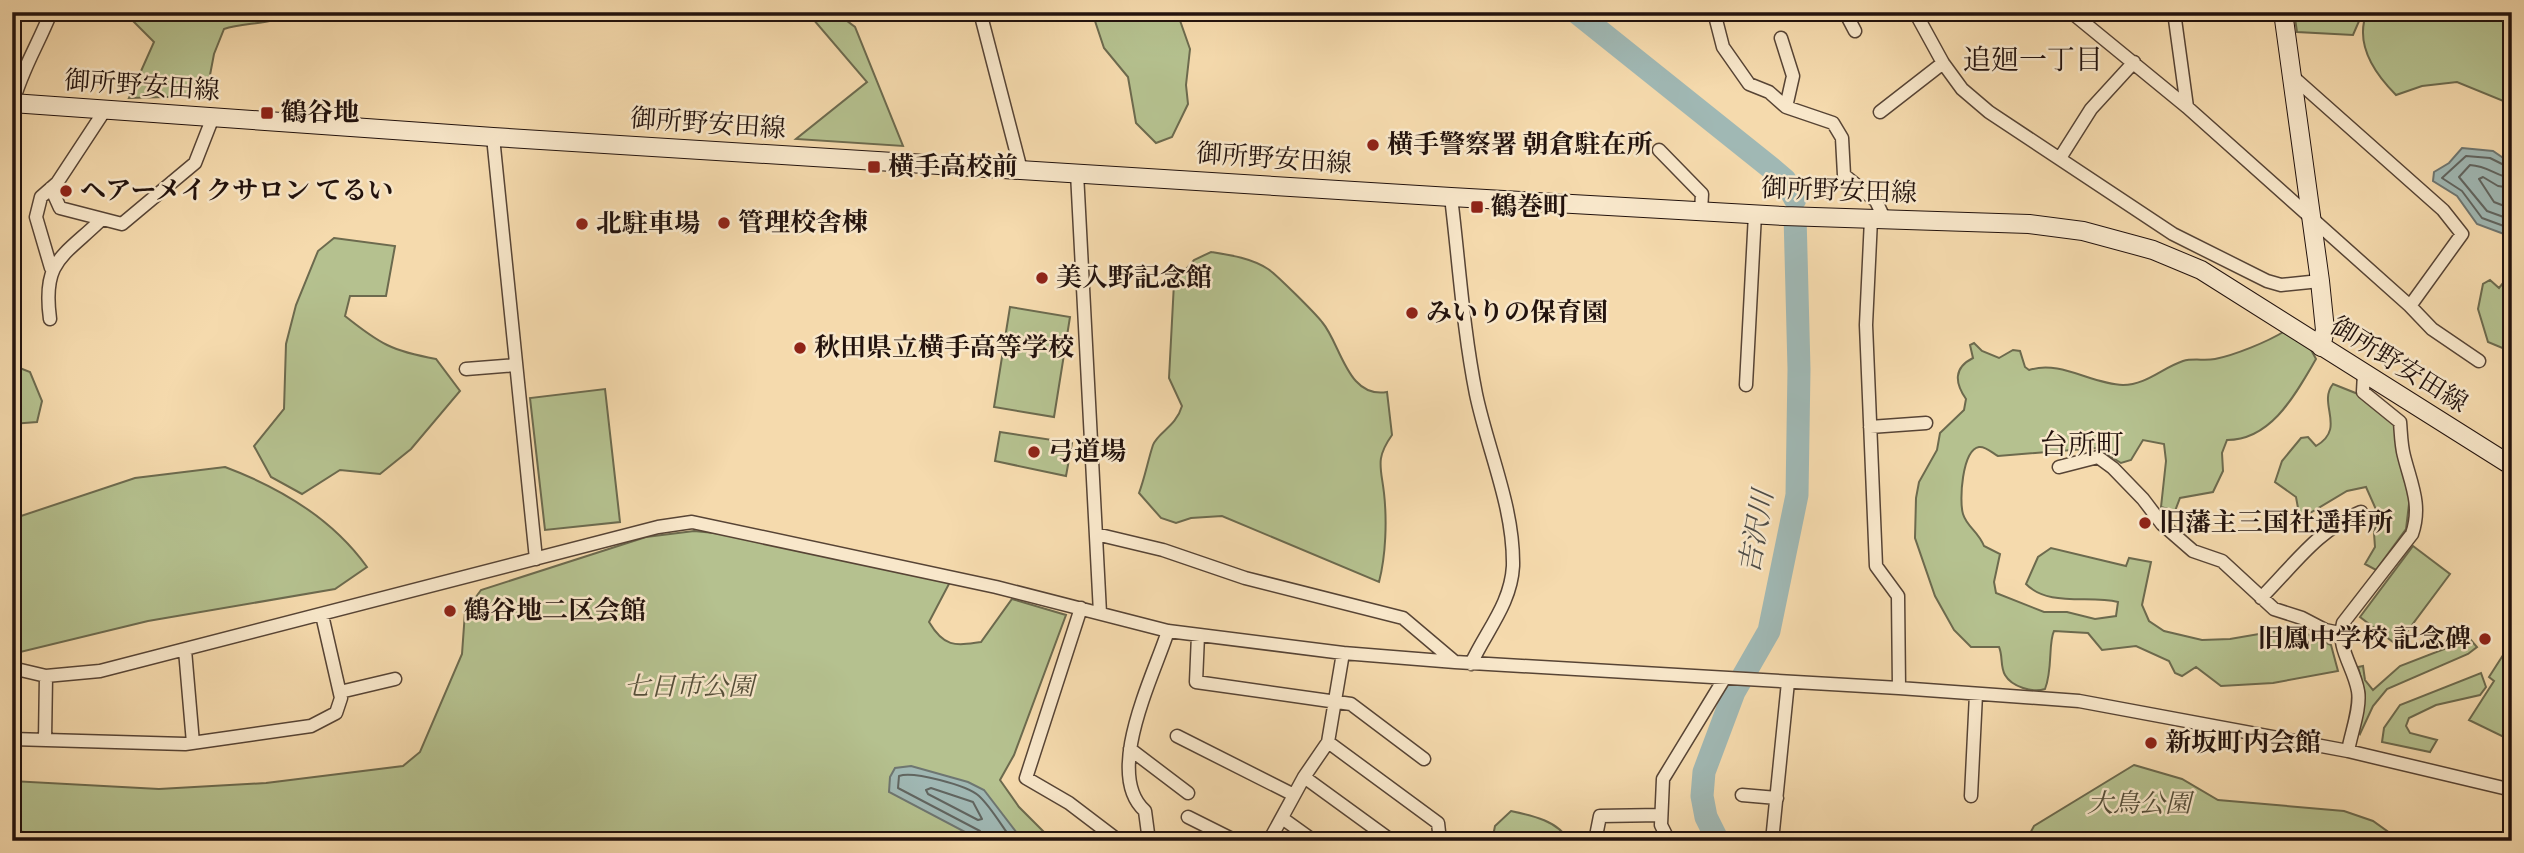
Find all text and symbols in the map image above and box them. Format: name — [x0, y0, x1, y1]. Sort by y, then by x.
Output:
district label: 追廻一丁目 — [1963, 43, 2103, 78]
street label: 御所野安田線 — [63, 65, 221, 107]
place label: 鶴谷地 — [281, 97, 359, 129]
street label: 御所野安田線 — [629, 103, 787, 145]
marker: 鶴谷地 — [259, 105, 275, 121]
place label: 横手警察署 朝倉駐在所 — [1387, 129, 1652, 161]
marker: 横手警察署 朝倉駐在所 — [1365, 137, 1381, 153]
street label: 御所野安田線 — [1195, 138, 1353, 180]
place label: 横手高校前 — [888, 151, 1018, 183]
marker: 横手高校前 — [866, 159, 882, 175]
street label: 御所野安田線 — [1760, 172, 1918, 210]
place label: ヘアーメイクサロン てるい — [80, 175, 394, 207]
marker: ヘアーメイクサロン てるい — [58, 183, 74, 199]
place label: 鶴巻町 — [1491, 191, 1569, 223]
marker: 鶴巻町 — [1469, 199, 1485, 215]
place label: 管理校舎棟 — [738, 207, 868, 239]
place label: 北駐車場 — [596, 208, 700, 240]
marker: 管理校舎棟 — [716, 215, 732, 231]
marker: 北駐車場 — [574, 216, 590, 232]
place label: 美入野記念館 — [1056, 262, 1212, 294]
marker: 美入野記念館 — [1034, 270, 1050, 286]
place label: みいりの保育園 — [1426, 297, 1608, 329]
marker: みいりの保育園 — [1404, 305, 1420, 321]
street label: 御所野安田線 — [2324, 310, 2474, 420]
place label: 秋田県立横手高等学校 — [814, 332, 1074, 364]
marker: 秋田県立横手高等学校 — [792, 340, 808, 356]
district label: 台所町 — [2040, 428, 2124, 463]
place label: 弓道場 — [1048, 436, 1126, 468]
marker: 弓道場 — [1026, 444, 1042, 460]
water label: 吉沢川 — [1732, 485, 1782, 576]
place label: 旧藩主三国社遥拝所 — [2159, 507, 2393, 539]
marker: 旧藩主三国社遥拝所 — [2137, 515, 2153, 531]
place label: 鶴谷地二区会館 — [464, 595, 646, 627]
marker: 鶴谷地二区会館 — [442, 603, 458, 619]
place label: 旧鳳中学校 記念碑 — [2258, 623, 2471, 655]
marker: 旧鳳中学校 記念碑 — [2477, 631, 2493, 647]
park label: 七日市公園 — [624, 671, 758, 703]
place label: 新坂町内会館 — [2165, 727, 2321, 759]
marker: 新坂町内会館 — [2143, 735, 2159, 751]
park label: 大鳥公園 — [2087, 788, 2195, 820]

